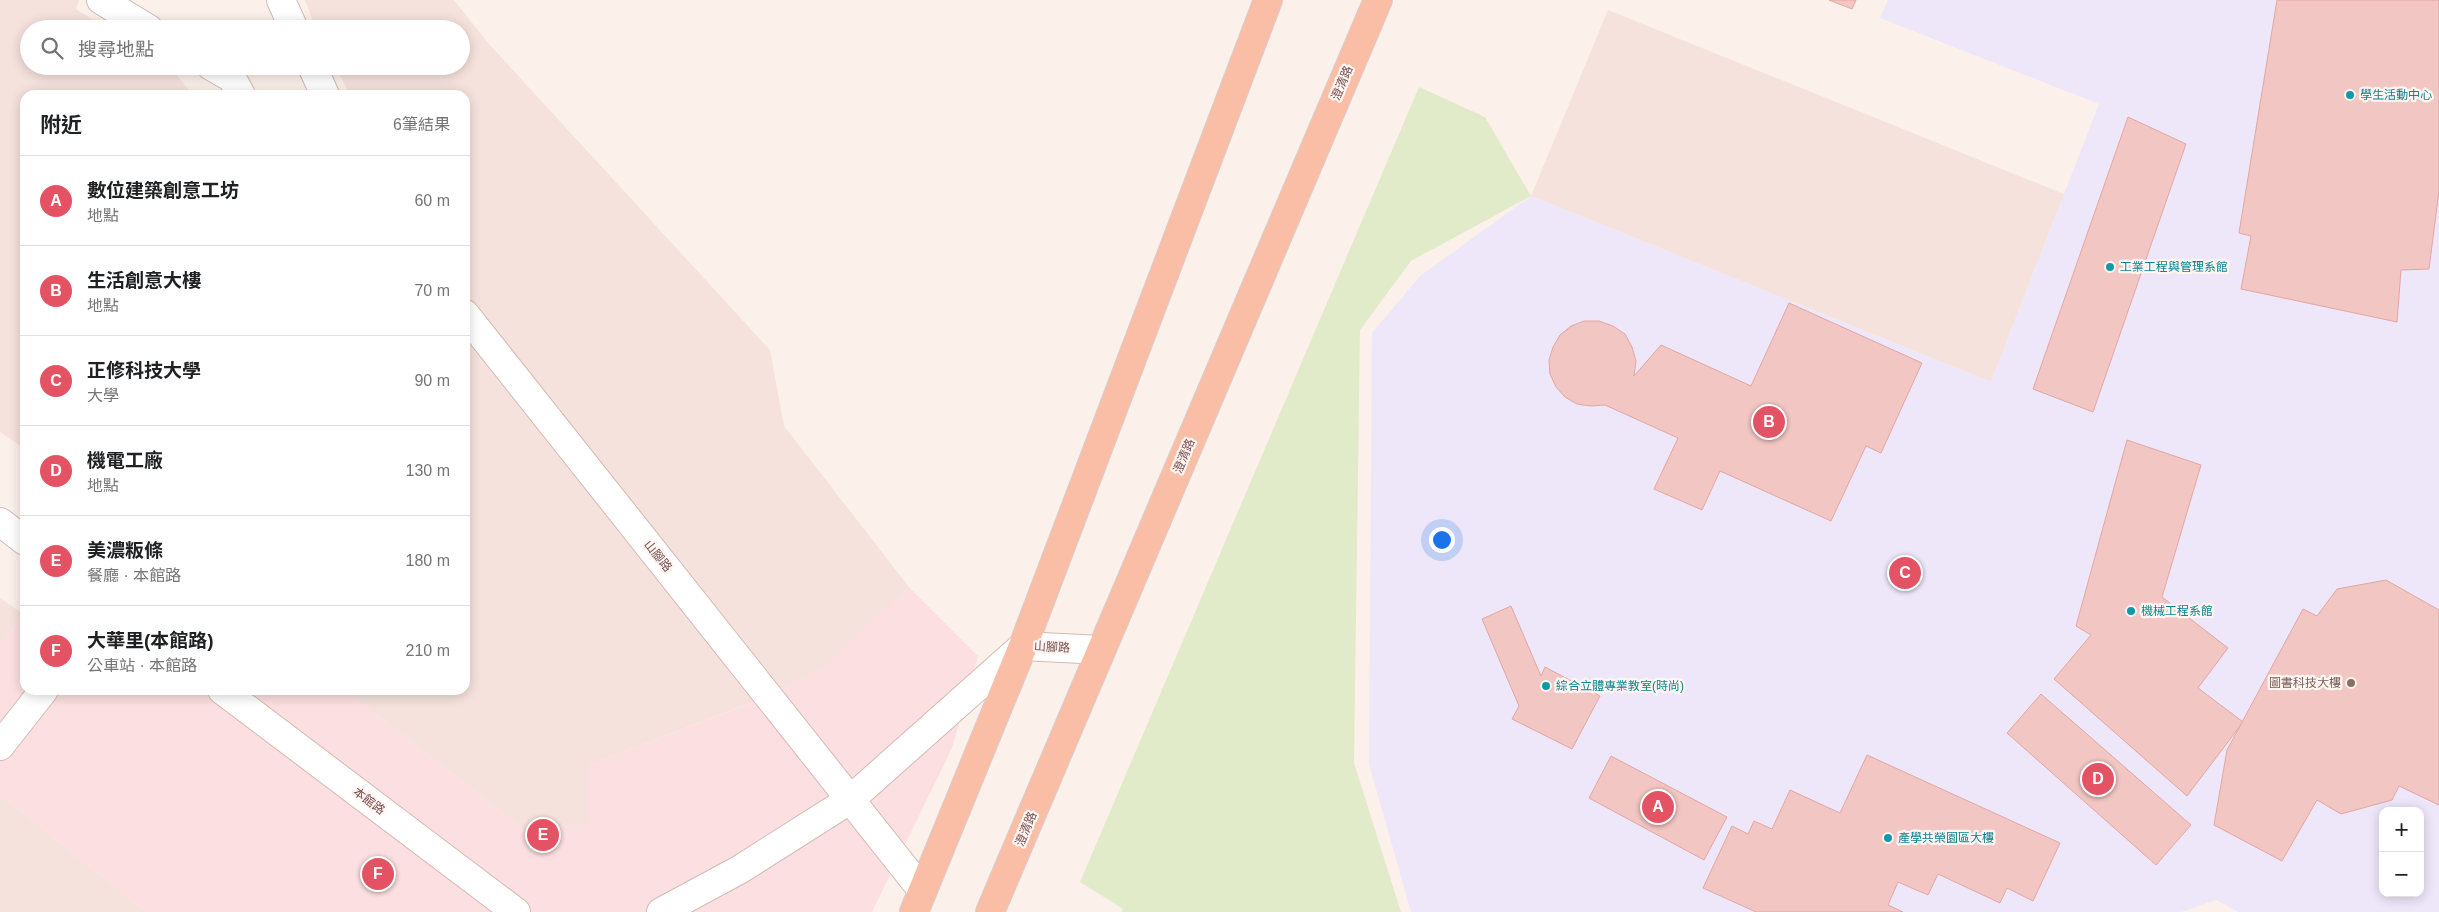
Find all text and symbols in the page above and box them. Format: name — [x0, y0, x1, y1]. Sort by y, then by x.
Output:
search box — [20, 20, 470, 75]
icon: search — [38, 34, 66, 62]
text: 搜尋地點 — [78, 39, 154, 60]
street label: 澄清路 — [1329, 64, 1355, 102]
place label: 學生活動中心 — [2360, 88, 2432, 102]
marker: 學生活動中心 — [2344, 89, 2356, 101]
text: 附近 — [40, 113, 82, 136]
text: 6筆結果 — [393, 116, 450, 133]
text: 數位建築創意工坊 — [87, 180, 239, 201]
text: A — [50, 192, 62, 209]
text: 60 m — [414, 192, 450, 209]
text: 地點 — [87, 207, 119, 224]
place label: 工業工程與管理系館 — [2120, 260, 2228, 274]
marker: 工業工程與管理系館 — [2104, 261, 2116, 273]
text: 生活創意大樓 — [87, 270, 201, 291]
text: B — [50, 282, 62, 299]
text: 70 m — [414, 282, 450, 299]
text: 地點 — [87, 297, 119, 314]
text: 正修科技大學 — [87, 360, 201, 381]
text: C — [50, 372, 62, 389]
text: 90 m — [414, 372, 450, 389]
text: 大學 — [87, 387, 119, 404]
pin: B — [1753, 403, 1785, 441]
street label: 澄清路 — [1171, 437, 1197, 475]
text: 機電工廠 — [87, 450, 163, 471]
text: D — [50, 462, 62, 479]
text: 130 m — [406, 462, 450, 479]
text: 地點 — [87, 477, 119, 494]
your location — [1429, 527, 1455, 553]
street label: 山腳路 — [641, 538, 675, 574]
text: 美濃粄條 — [87, 540, 163, 561]
text: E — [51, 552, 61, 569]
text: 180 m — [406, 552, 450, 569]
pin: C — [1889, 554, 1921, 592]
text: 餐廳 · 本館路 — [87, 567, 181, 584]
place label: 機械工程系館 — [2141, 604, 2213, 618]
marker: 機械工程系館 — [2125, 605, 2137, 617]
text: 大華里(本館路) — [87, 630, 214, 651]
street label: 山腳路 — [1034, 639, 1070, 655]
text: F — [51, 642, 61, 659]
text: 210 m — [406, 642, 450, 659]
text: 公車站 · 本館路 — [87, 657, 197, 674]
place label: 圖書科技大樓 — [2269, 676, 2341, 690]
marker: 圖書科技大樓 — [2345, 677, 2357, 689]
place label: 綜合立體專業教室(時尚) — [1556, 679, 1684, 693]
marker: 綜合立體專業教室(時尚) — [1540, 680, 1552, 692]
pin: D — [2082, 760, 2114, 798]
street label: 本館路 — [350, 785, 388, 817]
pin: A — [1642, 788, 1674, 826]
map controls — [2379, 807, 2424, 897]
button: + — [2379, 807, 2424, 852]
street label: 澄清路 — [1013, 810, 1039, 848]
pin: E — [527, 816, 559, 854]
place label: 產學共榮園區大樓 — [1898, 831, 1994, 845]
marker: 產學共榮園區大樓 — [1882, 832, 1894, 844]
button: − — [2379, 852, 2424, 897]
pin: F — [362, 855, 394, 893]

